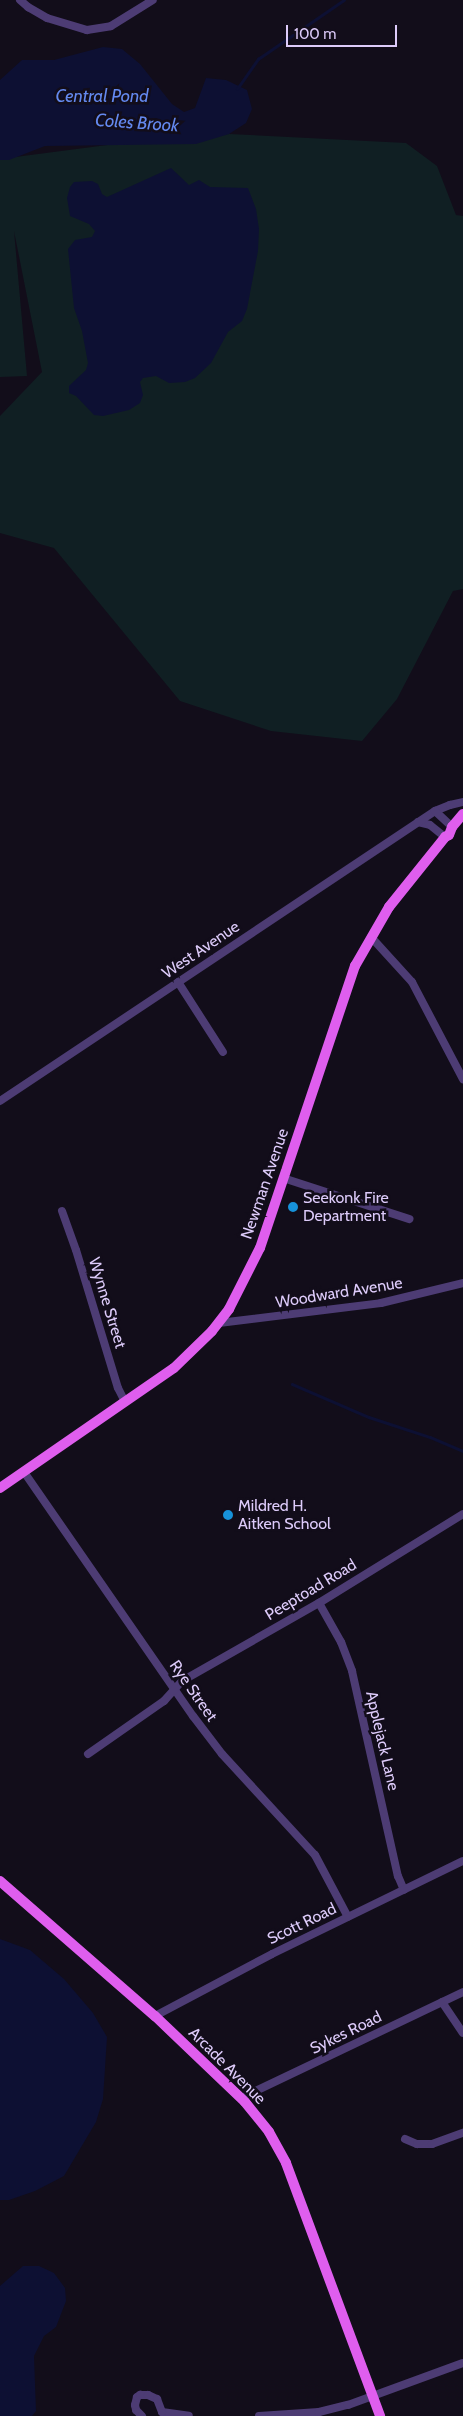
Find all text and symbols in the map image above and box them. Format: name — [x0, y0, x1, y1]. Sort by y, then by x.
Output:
scale bar — [288, 15, 399, 47]
text: 100 m — [294, 25, 336, 43]
water label: Central Pond — [55, 85, 149, 107]
water label: Coles Brook — [94, 109, 180, 137]
street label: West Avenue — [159, 917, 243, 983]
street label: Newman Avenue — [237, 1126, 293, 1242]
place label: Seekonk Fire Department — [303, 1188, 389, 1226]
marker: Seekonk Fire Department — [287, 1201, 299, 1213]
street label: Wynne Street — [84, 1255, 130, 1351]
street label: Woodward Avenue — [274, 1273, 404, 1313]
place label: Mildred H. Aitken School — [238, 1496, 331, 1534]
marker: Mildred H. Aitken School — [222, 1509, 234, 1521]
street label: Peeptoad Road — [262, 1555, 360, 1625]
street label: Rye Street — [165, 1657, 221, 1725]
street label: Applejack Lane — [361, 1689, 403, 1793]
street label: Scott Road — [264, 1899, 340, 1949]
street label: Sykes Road — [307, 2007, 385, 2059]
street label: Arcade Avenue — [184, 2023, 270, 2109]

